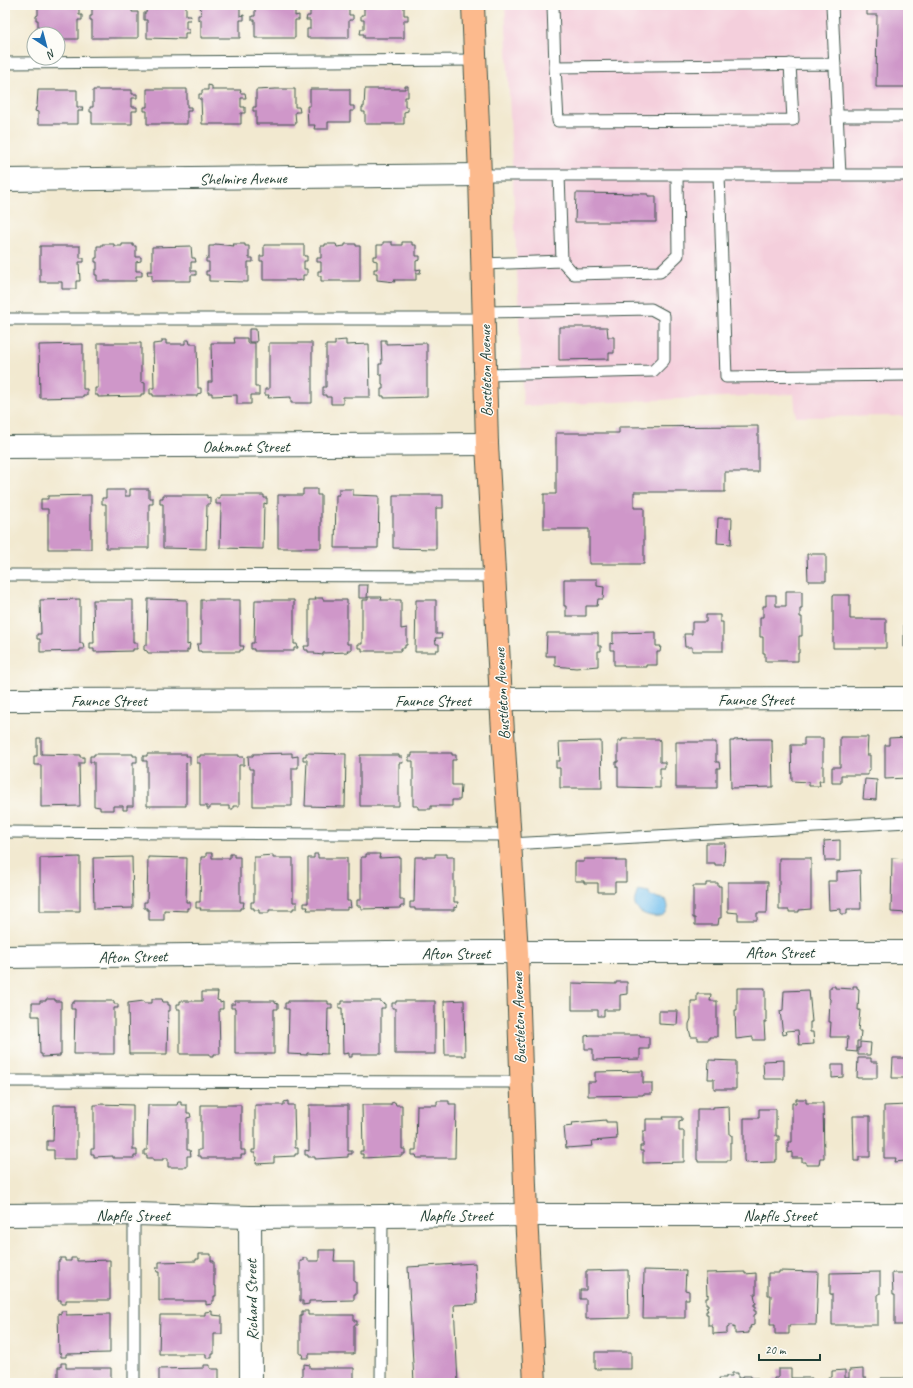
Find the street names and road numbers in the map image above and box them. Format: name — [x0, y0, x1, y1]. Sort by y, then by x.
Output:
street label: Shelmire Avenue — [199, 168, 289, 190]
street label: Bustleton Avenue — [475, 323, 497, 417]
street label: Oakmont Street — [202, 437, 291, 457]
street label: Bustleton Avenue — [490, 646, 514, 740]
street label: Faunce Street — [718, 690, 796, 710]
street label: Faunce Street — [71, 691, 149, 711]
street label: Faunce Street — [395, 691, 473, 711]
street label: Afton Street — [746, 943, 816, 963]
street label: Afton Street — [422, 944, 492, 964]
street label: Afton Street — [99, 946, 169, 968]
street label: Bustleton Avenue — [507, 970, 531, 1064]
street label: Napfle Street — [96, 1206, 171, 1226]
street label: Napfle Street — [419, 1206, 494, 1226]
street label: Napfle Street — [743, 1206, 818, 1226]
street label: Richard Street — [241, 1257, 263, 1341]

